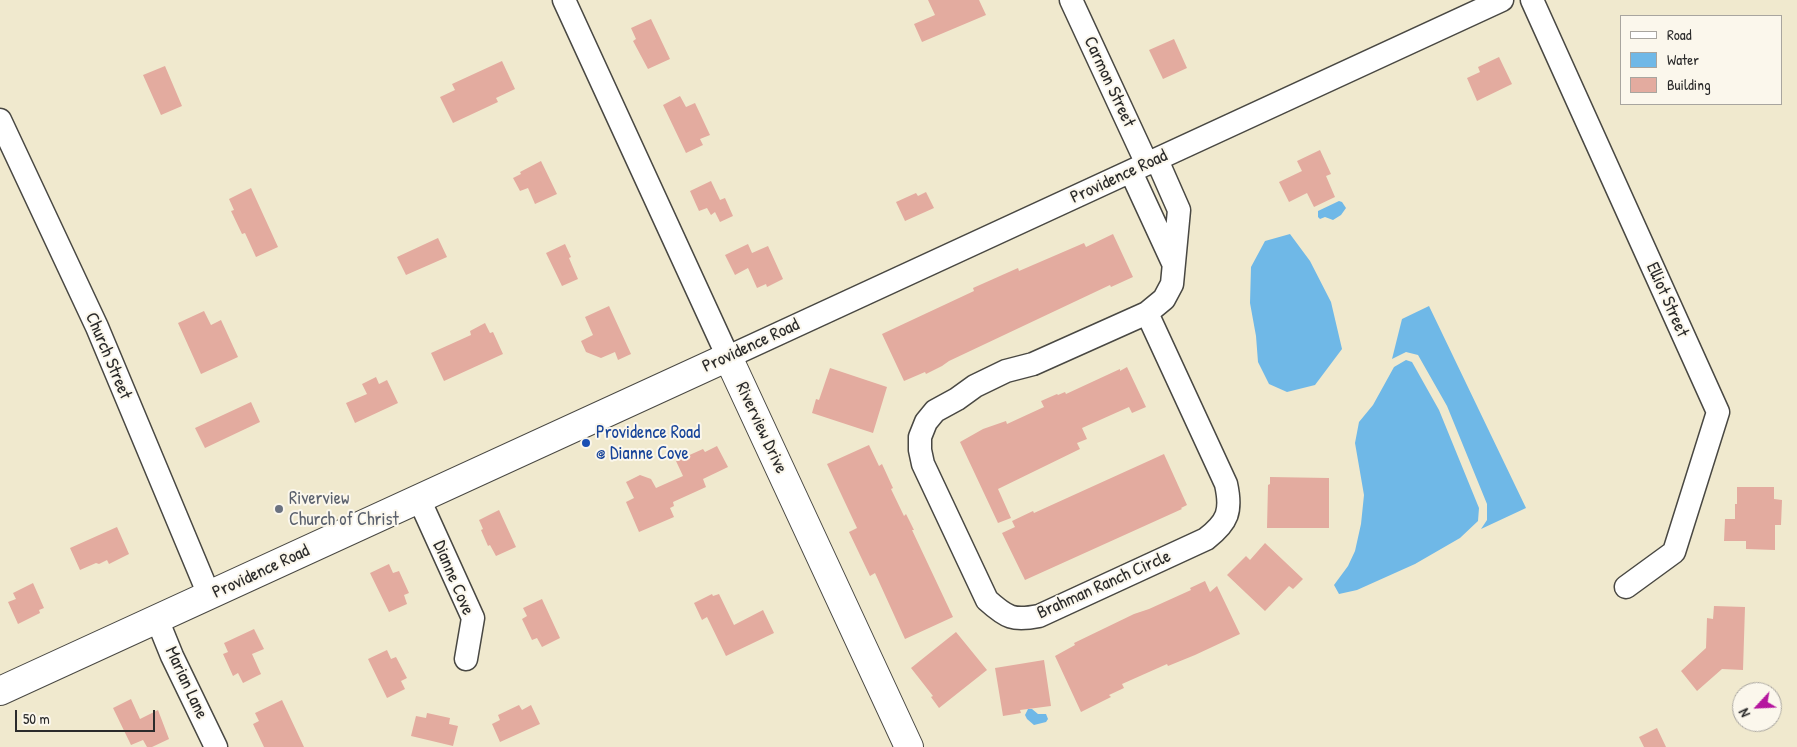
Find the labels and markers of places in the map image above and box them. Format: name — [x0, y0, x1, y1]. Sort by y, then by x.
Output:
place label: Providence Road @ Dianne Cove — [596, 422, 700, 464]
marker: Providence Road @ Dianne Cove — [580, 437, 592, 449]
place label: Riverview Church of Christ — [289, 488, 399, 530]
marker: Riverview Church of Christ — [273, 503, 285, 515]

